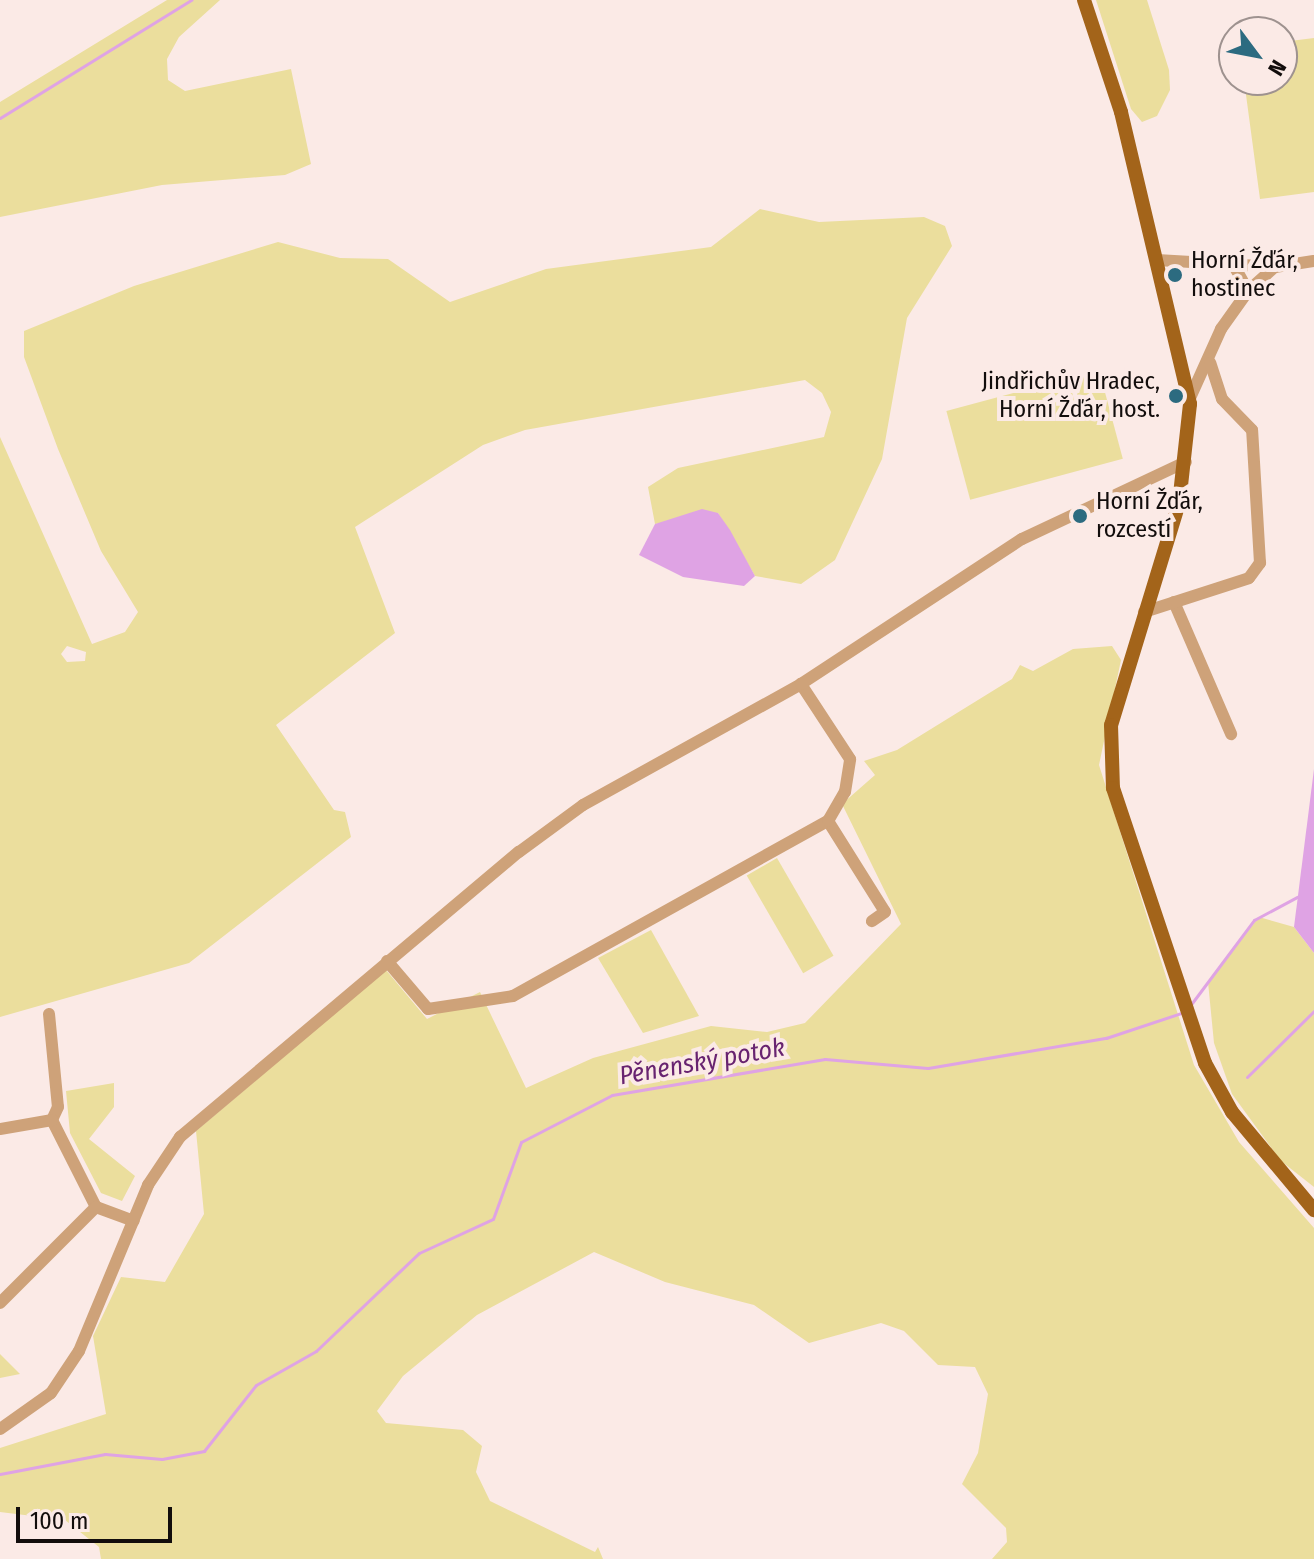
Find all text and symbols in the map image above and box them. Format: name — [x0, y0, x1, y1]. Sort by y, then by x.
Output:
north arrow — [1218, 16, 1298, 96]
text: N — [1262, 55, 1292, 81]
place label: Horní Žďár, hostinec — [1191, 247, 1298, 303]
marker: Horní Žďár, hostinec — [1166, 266, 1184, 284]
place label: Jindřichův Hradec, Horní Žďár, host. — [981, 368, 1160, 424]
marker: Jindřichův Hradec, Horní Žďár, host. — [1167, 387, 1185, 405]
place label: Horní Žďár, rozcestí — [1096, 488, 1203, 544]
marker: Horní Žďár, rozcestí — [1071, 507, 1089, 525]
water label: Pěnenský potok — [617, 1032, 787, 1092]
scale bar — [20, 1491, 176, 1541]
text: 100 m — [30, 1507, 88, 1535]

